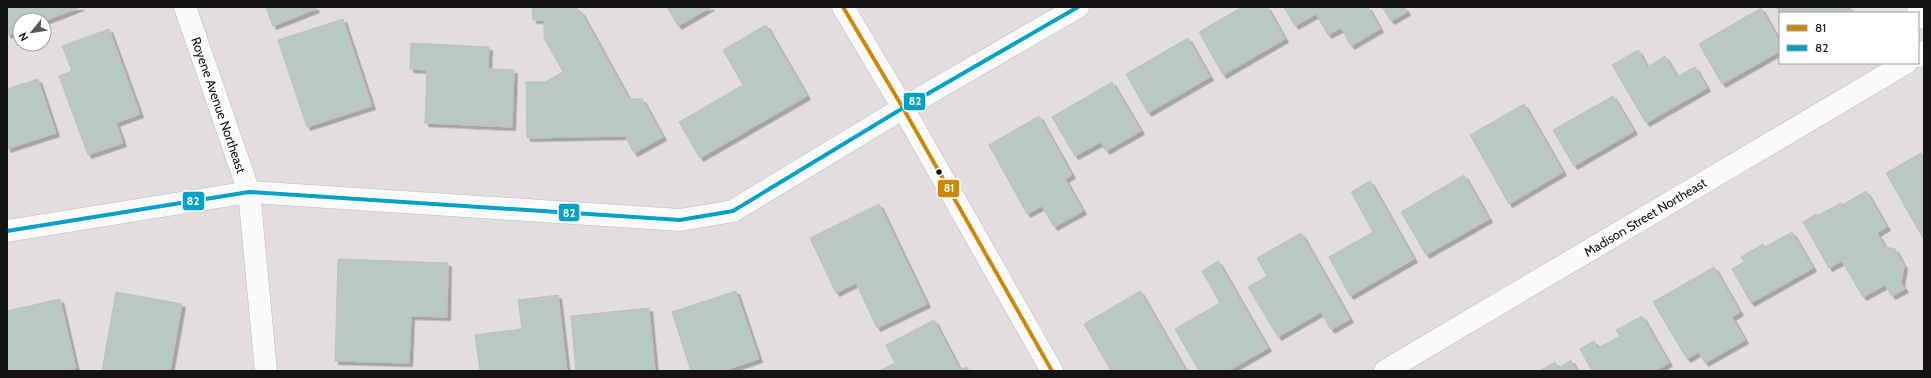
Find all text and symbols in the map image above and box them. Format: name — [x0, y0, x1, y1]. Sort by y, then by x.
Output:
north arrow — [12, 12, 52, 52]
legend — [1779, 12, 1919, 64]
text: 81 — [1815, 20, 1826, 35]
text: N — [15, 30, 31, 44]
street label: Royene Avenue Northeast — [188, 35, 250, 176]
text: 82 — [1815, 40, 1829, 55]
line badge: 82 — [903, 92, 926, 111]
text: 82 — [909, 94, 921, 108]
unlabelled marker — [934, 167, 944, 177]
street label: Madison Street Northeast — [1581, 174, 1710, 260]
line badge: 81 — [937, 179, 960, 198]
text: 81 — [944, 181, 954, 195]
line badge: 82 — [182, 191, 205, 211]
text: 82 — [187, 194, 199, 208]
line badge: 82 — [558, 203, 580, 222]
text: 82 — [563, 206, 575, 220]

